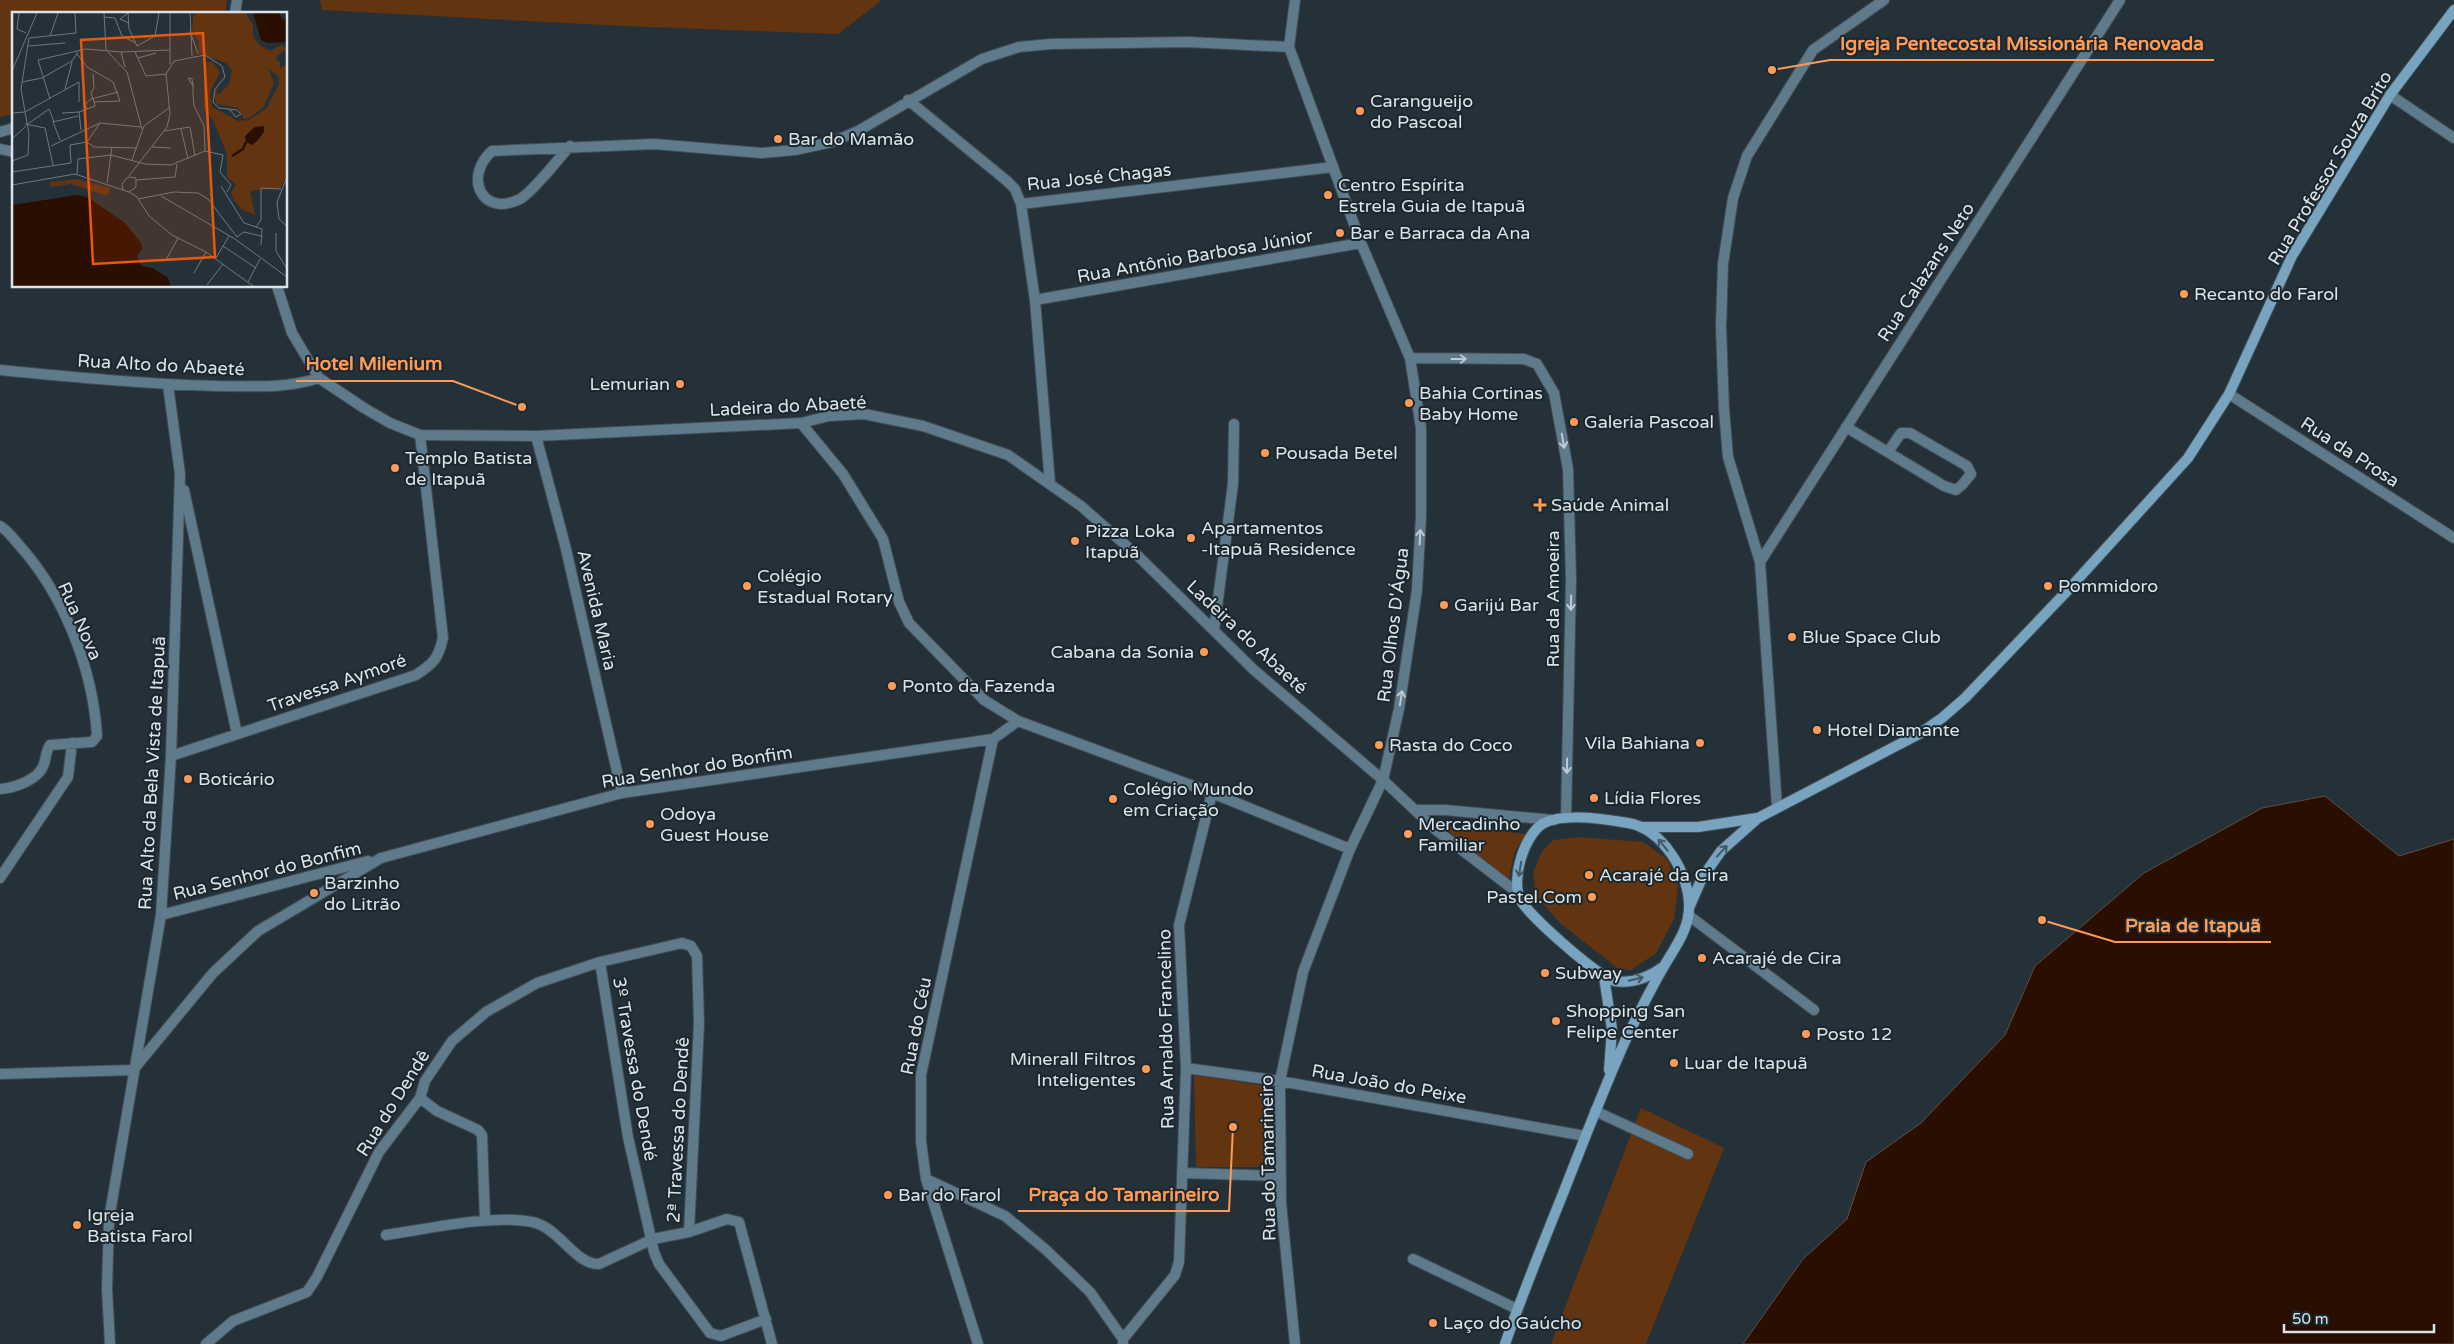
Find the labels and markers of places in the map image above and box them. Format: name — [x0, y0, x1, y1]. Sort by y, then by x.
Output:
callout: Igreja Pentecostal Missionária Renovada — [1830, 26, 2214, 60]
place label: Carangueijo do Pascoal — [1370, 90, 1473, 133]
marker: Carangueijo do Pascoal — [1354, 105, 1366, 117]
place label: Bar do Mamão — [788, 128, 914, 150]
marker: Bar do Mamão — [772, 133, 784, 145]
place label: Centro Espírita Estrela Guia de Itapuã — [1338, 174, 1525, 217]
marker: Centro Espírita Estrela Guia de Itapuã — [1322, 189, 1334, 201]
place label: Bar e Barraca da Ana — [1350, 222, 1530, 244]
marker: Bar e Barraca da Ana — [1334, 227, 1346, 239]
place label: Recanto do Farol — [2194, 283, 2339, 305]
marker: Recanto do Farol — [2178, 288, 2190, 300]
callout: Hotel Milenium — [296, 347, 453, 381]
place label: Lemurian — [590, 373, 670, 395]
marker: Lemurian — [674, 378, 686, 390]
place label: Bahia Cortinas Baby Home — [1419, 382, 1543, 425]
marker: Bahia Cortinas Baby Home — [1403, 397, 1415, 409]
place label: Galeria Pascoal — [1584, 411, 1714, 433]
marker: Galeria Pascoal — [1568, 416, 1580, 428]
place label: Pousada Betel — [1275, 442, 1398, 464]
place label: Templo Batista de Itapuã — [405, 447, 532, 490]
marker: Pousada Betel — [1259, 447, 1271, 459]
marker: Templo Batista de Itapuã — [389, 462, 401, 474]
place label: Saúde Animal — [1551, 494, 1669, 516]
marker: Saúde Animal — [1533, 498, 1547, 512]
place label: Apartamentos -Itapuã Residence — [1201, 517, 1356, 560]
place label: Pizza Loka Itapuã — [1085, 520, 1175, 563]
marker: Apartamentos -Itapuã Residence — [1185, 532, 1197, 544]
marker: Pizza Loka Itapuã — [1069, 535, 1081, 547]
place label: Colégio Estadual Rotary — [757, 565, 893, 608]
place label: Pommidoro — [2058, 575, 2158, 597]
marker: Colégio Estadual Rotary — [741, 580, 753, 592]
marker: Pommidoro — [2042, 580, 2054, 592]
place label: Garijú Bar — [1454, 594, 1539, 616]
marker: Garijú Bar — [1438, 599, 1450, 611]
place label: Blue Space Club — [1802, 626, 1941, 648]
marker: Blue Space Club — [1786, 631, 1798, 643]
place label: Cabana da Sonia — [1050, 641, 1194, 663]
marker: Cabana da Sonia — [1198, 646, 1210, 658]
place label: Ponto da Fazenda — [902, 675, 1055, 697]
marker: Ponto da Fazenda — [886, 680, 898, 692]
place label: Hotel Diamante — [1827, 719, 1960, 741]
marker: Hotel Diamante — [1811, 724, 1823, 736]
place label: Vila Bahiana — [1585, 732, 1690, 754]
place label: Rasta do Coco — [1389, 734, 1513, 756]
marker: Vila Bahiana — [1694, 737, 1706, 749]
marker: Rasta do Coco — [1373, 739, 1385, 751]
place label: Boticário — [198, 768, 275, 790]
marker: Boticário — [182, 773, 194, 785]
place label: Colégio Mundo em Criação — [1123, 778, 1254, 821]
place label: Lídia Flores — [1604, 787, 1701, 809]
marker: Lídia Flores — [1588, 792, 1600, 804]
marker: Colégio Mundo em Criação — [1107, 793, 1119, 805]
place label: Odoya Guest House — [660, 803, 769, 846]
place label: Mercadinho Familiar — [1418, 813, 1520, 856]
marker: Odoya Guest House — [644, 818, 656, 830]
marker: Mercadinho Familiar — [1402, 828, 1414, 840]
place label: Acarajé da Cira — [1599, 864, 1729, 886]
marker: Acarajé da Cira — [1583, 869, 1595, 881]
place label: Barzinho do Litrão — [324, 872, 401, 915]
place label: Pastel.Com — [1486, 886, 1582, 908]
marker: Barzinho do Litrão — [308, 887, 320, 899]
marker: Pastel.Com — [1586, 891, 1598, 903]
callout: Praia de Itapuã — [2115, 908, 2271, 942]
place label: Acarajé de Cira — [1712, 947, 1842, 969]
marker: Acarajé de Cira — [1696, 952, 1708, 964]
place label: Subway — [1555, 962, 1622, 984]
marker: Subway — [1539, 967, 1551, 979]
place label: Shopping San Felipe Center — [1566, 1000, 1685, 1043]
marker: Shopping San Felipe Center — [1550, 1015, 1562, 1027]
place label: Posto 12 — [1816, 1023, 1892, 1045]
marker: Posto 12 — [1800, 1028, 1812, 1040]
place label: Minerall Filtros Inteligentes — [1010, 1048, 1136, 1091]
place label: Luar de Itapuã — [1684, 1052, 1808, 1074]
marker: Luar de Itapuã — [1668, 1057, 1680, 1069]
marker: Minerall Filtros Inteligentes — [1140, 1063, 1152, 1075]
callout: Praça do Tamarineiro — [1018, 1177, 1229, 1211]
place label: Bar do Farol — [898, 1184, 1001, 1206]
marker: Bar do Farol — [882, 1189, 894, 1201]
place label: Igreja Batista Farol — [87, 1204, 193, 1247]
marker: Igreja Batista Farol — [71, 1219, 83, 1231]
place label: Laço do Gaúcho — [1443, 1312, 1582, 1334]
marker: Laço do Gaúcho — [1427, 1317, 1439, 1329]

